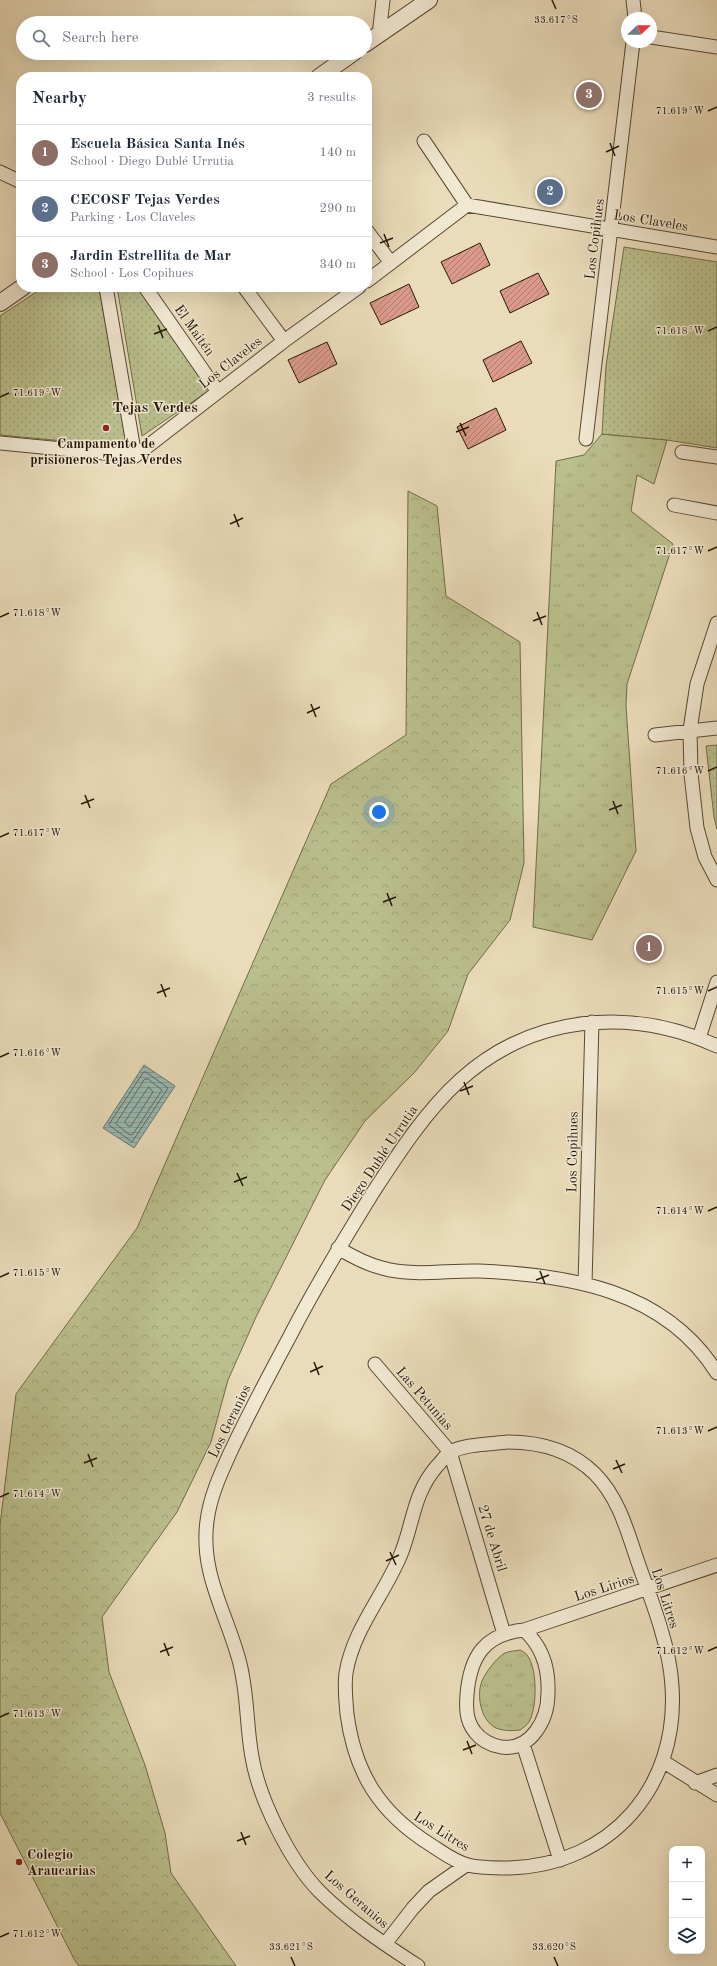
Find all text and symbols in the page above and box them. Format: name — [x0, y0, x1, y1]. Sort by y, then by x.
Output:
north arrow — [621, 12, 657, 48]
text: 33.617°S — [534, 15, 578, 25]
search box — [16, 16, 372, 60]
icon: search — [30, 27, 52, 49]
text: Search here — [62, 31, 139, 46]
pin: 3 — [576, 80, 602, 110]
text: Nearby — [32, 90, 87, 107]
text: 3 results — [307, 91, 356, 104]
text: 71.619°W — [656, 106, 704, 116]
text: Escuela Básica Santa Inés — [70, 137, 245, 152]
text: 1 — [41, 146, 49, 159]
text: 140 m — [319, 146, 356, 159]
text: School · Diego Dublé Urrutia — [70, 155, 234, 168]
pin: 2 — [537, 177, 563, 207]
text: CECOSF Tejas Verdes — [70, 193, 220, 208]
street label: Los Copihues — [583, 198, 607, 280]
text: 2 — [41, 202, 49, 215]
text: 290 m — [319, 202, 356, 215]
street label: Los Claveles — [612, 208, 689, 234]
text: Parking · Los Claveles — [70, 211, 195, 224]
text: Jardin Estrellita de Mar — [70, 249, 231, 264]
text: 3 — [41, 258, 49, 271]
text: 340 m — [319, 258, 356, 271]
text: School · Los Copihues — [70, 267, 194, 280]
street label: El Maitén — [172, 303, 217, 359]
text: 71.618°W — [656, 326, 704, 336]
street label: Los Claveles — [197, 334, 265, 392]
text: 71.619°W — [13, 388, 61, 398]
district label: Tejas Verdes — [112, 401, 198, 416]
marker: Campamento de prisioneros Tejas Verdes — [101, 423, 111, 433]
place label: Campamento de prisioneros Tejas Verdes — [30, 437, 182, 467]
text: 71.617°W — [656, 546, 704, 556]
text: 71.618°W — [13, 608, 61, 618]
text: 71.616°W — [656, 766, 704, 776]
your location — [369, 802, 389, 822]
text: 71.617°W — [13, 828, 61, 838]
pin: 1 — [636, 933, 662, 963]
text: 71.615°W — [656, 986, 704, 996]
text: 71.616°W — [13, 1048, 61, 1058]
street label: Diego Dublé Urrutia — [339, 1103, 421, 1214]
street label: Los Copihues — [565, 1111, 581, 1193]
text: 71.614°W — [656, 1206, 704, 1216]
text: 71.615°W — [13, 1268, 61, 1278]
street label: Las Petunias — [393, 1365, 455, 1433]
street label: Los Geranios — [206, 1382, 254, 1460]
text: 71.613°W — [656, 1426, 704, 1436]
text: 71.614°W — [13, 1489, 61, 1499]
street label: 27 de Abril — [475, 1503, 509, 1574]
street label: Los Litres — [649, 1566, 681, 1630]
street label: Los Lirios — [573, 1572, 636, 1604]
text: 71.612°W — [656, 1646, 704, 1656]
text: 71.613°W — [13, 1709, 61, 1719]
street label: Los Litres — [411, 1809, 472, 1854]
map controls — [669, 1846, 705, 1954]
button: + — [669, 1846, 705, 1882]
place label: Colegio Araucarias — [27, 1848, 95, 1878]
marker: Colegio Araucarias — [14, 1857, 24, 1867]
street label: Los Geranios — [322, 1868, 391, 1931]
button: − — [669, 1882, 705, 1918]
button: layers — [669, 1918, 705, 1954]
text: 71.612°W — [13, 1929, 61, 1939]
text: 33.621°S — [269, 1942, 313, 1952]
text: 33.620°S — [532, 1942, 576, 1952]

